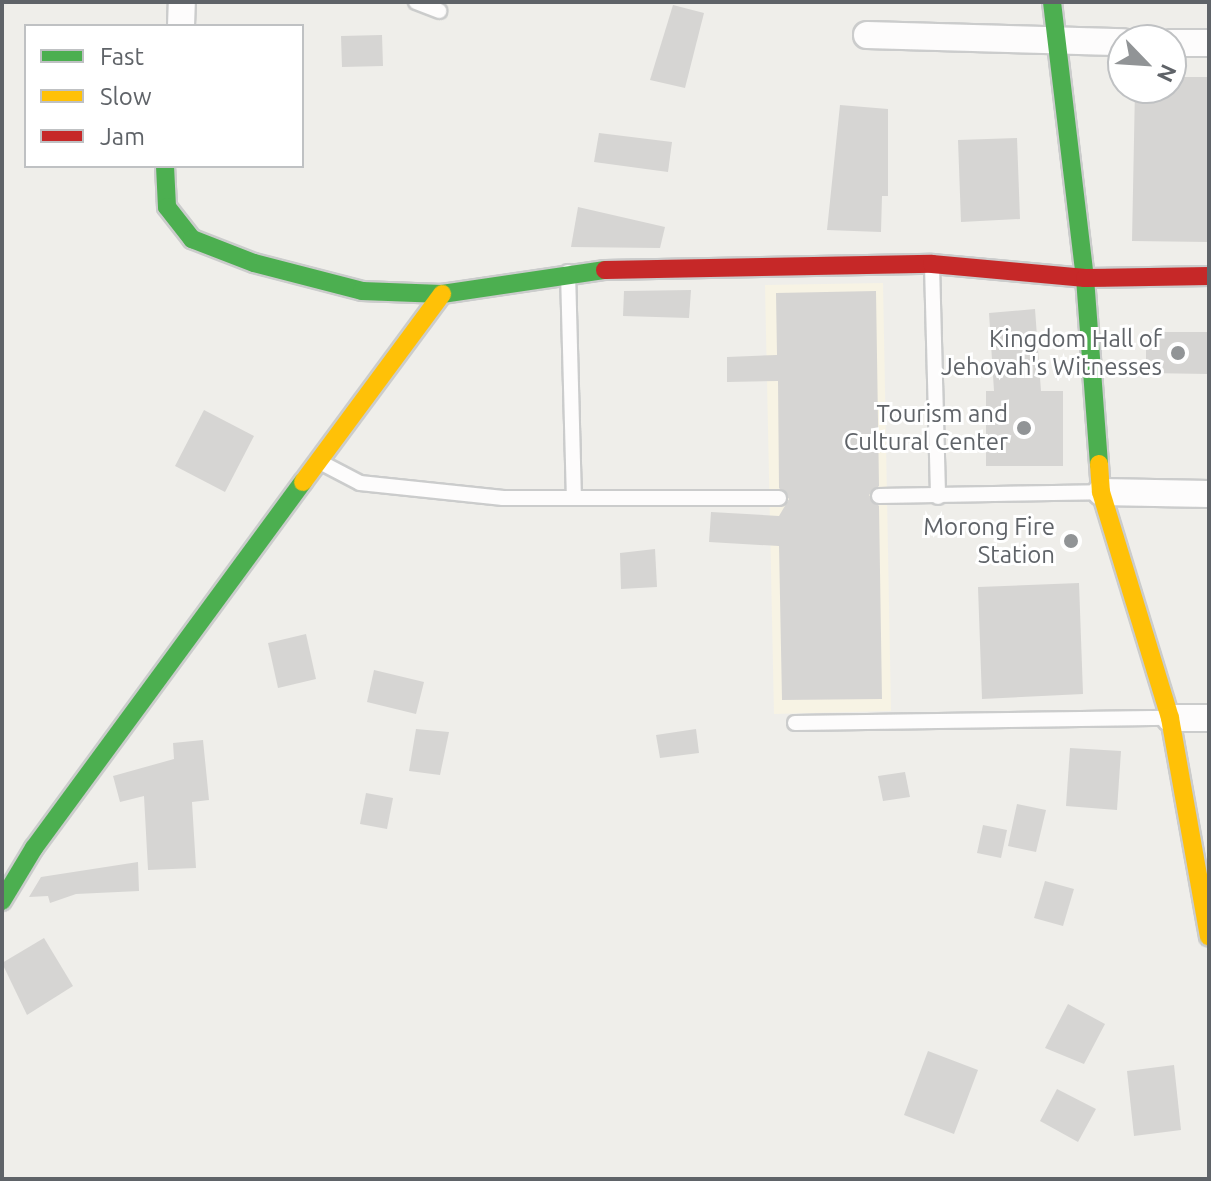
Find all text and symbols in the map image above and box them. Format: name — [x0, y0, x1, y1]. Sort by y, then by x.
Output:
legend — [24, 24, 304, 168]
north arrow — [1107, 24, 1187, 104]
text: Fast — [100, 43, 144, 70]
text: N — [1153, 61, 1182, 86]
text: Slow — [100, 83, 152, 110]
text: Jam — [100, 123, 145, 150]
place label: Kingdom Hall of Jehovah's Witnesses — [941, 325, 1162, 381]
marker: Kingdom Hall of Jehovah's Witnesses — [1169, 344, 1187, 362]
place label: Tourism and Cultural Center — [844, 400, 1008, 456]
marker: Tourism and Cultural Center — [1015, 419, 1033, 437]
place label: Morong Fire Station — [923, 513, 1055, 569]
marker: Morong Fire Station — [1062, 532, 1080, 550]

